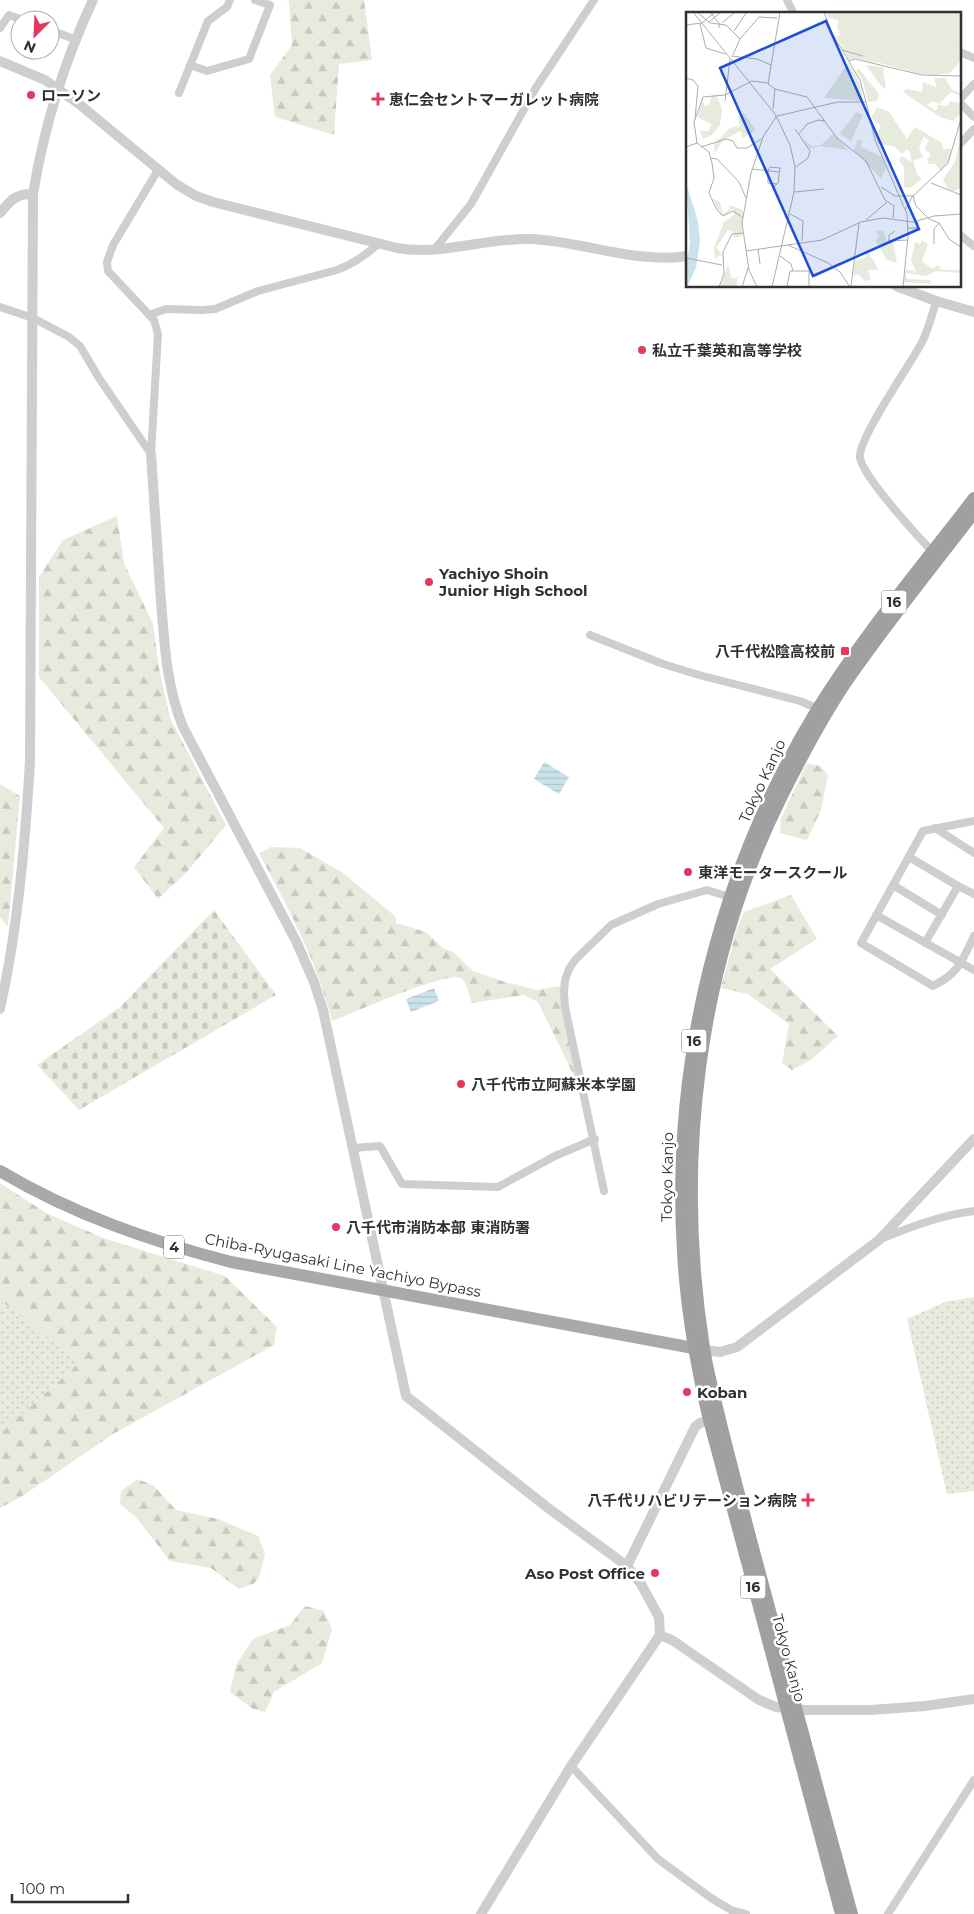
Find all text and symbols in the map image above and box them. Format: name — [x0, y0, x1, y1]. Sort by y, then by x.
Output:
north arrow — [10, 10, 60, 60]
inset map — [686, 12, 962, 288]
text: N — [21, 36, 39, 57]
place label: ローソン — [41, 86, 101, 105]
marker: ローソン — [25, 89, 37, 101]
place label: 恵仁会セントマーガレット病院 — [389, 90, 599, 109]
marker: 恵仁会セントマーガレット病院 — [371, 92, 385, 106]
place label: 私立千葉英和高等学校 — [652, 341, 802, 360]
marker: 私立千葉英和高等学校 — [636, 344, 648, 356]
place label: Yachiyo Shoin Junior High School — [438, 564, 588, 600]
marker: Yachiyo Shoin Junior High School — [423, 576, 435, 588]
road number: 16 — [882, 590, 906, 614]
place label: 八千代松陰高校前 — [715, 642, 835, 661]
marker: 八千代松陰高校前 — [839, 645, 851, 657]
street label: Tokyo Kanjo — [734, 736, 790, 826]
place label: 東洋モータースクール — [698, 863, 847, 882]
marker: 東洋モータースクール — [682, 866, 694, 878]
road number: 16 — [682, 1030, 706, 1052]
place label: 八千代市立阿蘇米本学園 — [471, 1075, 636, 1094]
marker: 八千代市立阿蘇米本学園 — [455, 1078, 467, 1090]
street label: Tokyo Kanjo — [657, 1132, 677, 1222]
place label: 八千代市消防本部 東消防署 — [346, 1218, 530, 1237]
marker: 八千代市消防本部 東消防署 — [330, 1221, 342, 1233]
street label: Chiba-Ryugasaki Line Yachiyo Bypass — [203, 1229, 483, 1301]
road number: 4 — [164, 1236, 184, 1258]
place label: Koban — [697, 1383, 747, 1402]
marker: Koban — [681, 1386, 693, 1398]
place label: 八千代リハビリテーション病院 — [587, 1491, 797, 1510]
marker: 八千代リハビリテーション病院 — [801, 1493, 815, 1507]
place label: Aso Post Office — [524, 1564, 645, 1583]
marker: Aso Post Office — [649, 1567, 661, 1579]
road number: 16 — [740, 1575, 766, 1598]
street label: Tokyo Kanjo — [768, 1612, 810, 1704]
scale bar — [12, 1872, 129, 1904]
text: 100 m — [20, 1879, 65, 1898]

